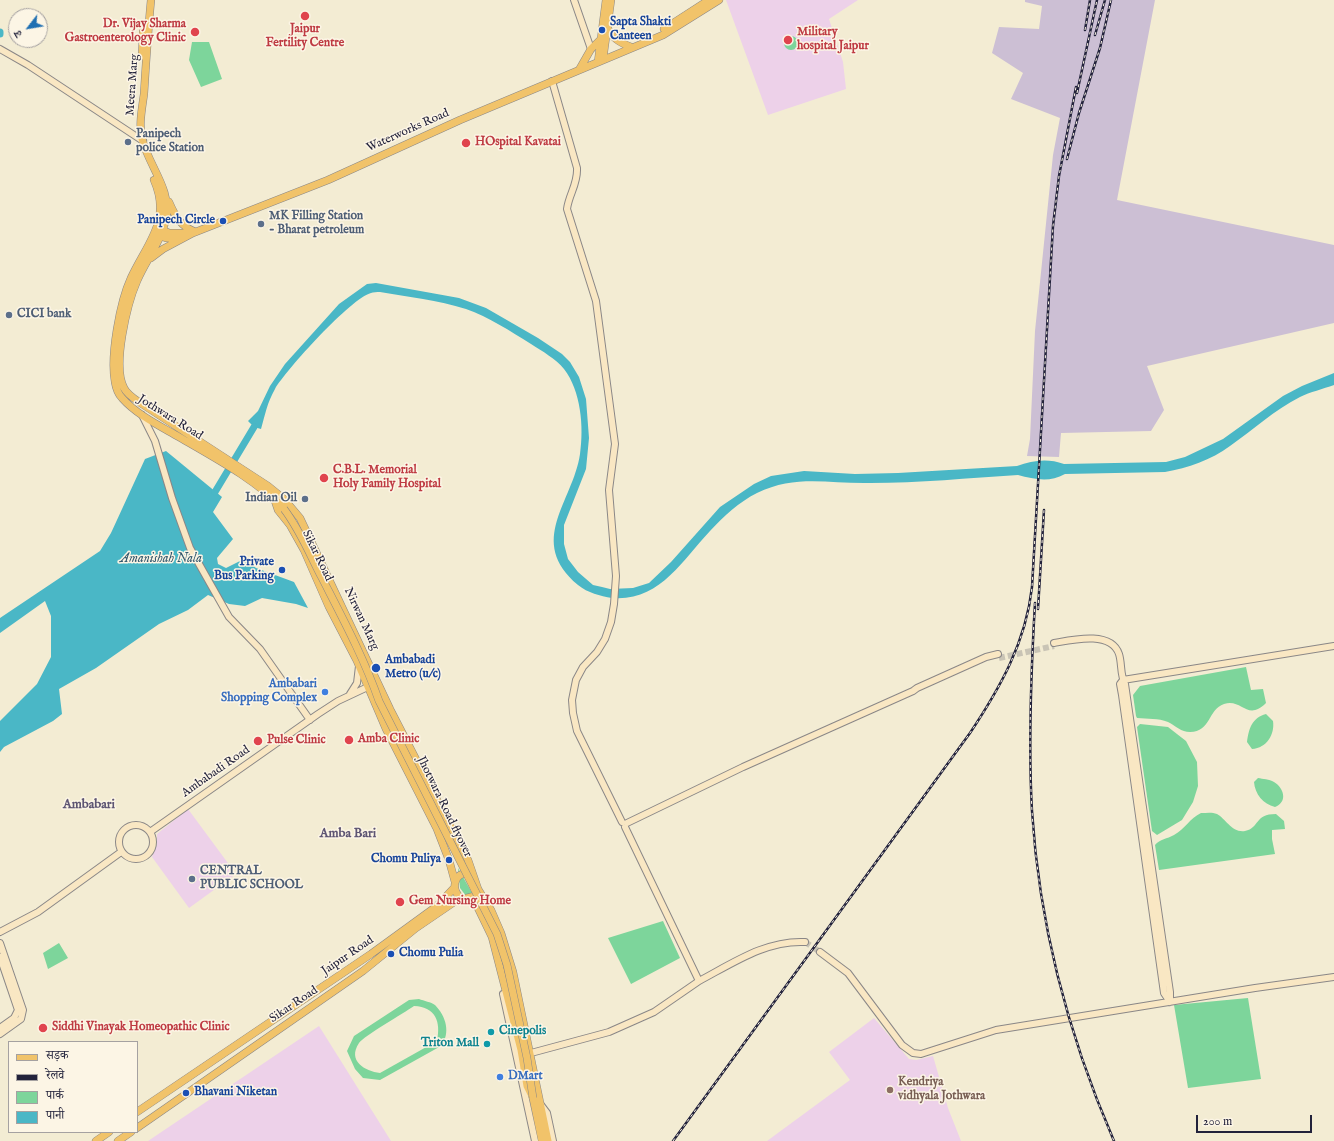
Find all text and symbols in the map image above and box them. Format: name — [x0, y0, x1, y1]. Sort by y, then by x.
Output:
north arrow — [8, 8, 48, 48]
marker: Jaipur Fertility Centre — [299, 10, 311, 22]
place label: Sapta Shakti Canteen — [610, 16, 671, 44]
place label: Dr. Vijay Sharma Gastroenterology Clinic — [65, 18, 186, 46]
place label: Jaipur Fertility Centre — [266, 23, 344, 51]
marker: Sapta Shakti Canteen — [597, 25, 607, 35]
marker: Dr. Vijay Sharma Gastroenterology Clinic — [189, 26, 201, 38]
place label: Military hospital Jaipur — [797, 26, 869, 54]
text: उ — [11, 28, 26, 40]
marker: Military hospital Jaipur — [782, 34, 794, 46]
street label: Meera Marg — [124, 54, 142, 116]
street label: Waterworks Road — [364, 106, 452, 156]
place label: Panipech police Station — [136, 128, 204, 156]
place label: HOspital Kavatai — [475, 136, 561, 150]
marker: Panipech police Station — [123, 137, 133, 147]
marker: HOspital Kavatai — [460, 137, 472, 149]
place label: MK Filling Station - Bharat petroleum — [269, 210, 364, 238]
place label: Panipech Circle — [137, 214, 215, 228]
marker: Panipech Circle — [218, 216, 228, 226]
marker: MK Filling Station - Bharat petroleum — [256, 219, 266, 229]
place label: CICI bank — [17, 308, 71, 322]
marker: CICI bank — [4, 310, 14, 320]
street label: Jothwara Road — [135, 392, 205, 444]
place label: C.B.L. Memorial Holy Family Hospital — [333, 464, 441, 492]
marker: C.B.L. Memorial Holy Family Hospital — [318, 472, 330, 484]
place label: Indian Oil — [245, 492, 297, 506]
marker: Indian Oil — [300, 494, 310, 504]
street label: Sikar Road — [298, 528, 336, 584]
water label: Amanishah Nala — [120, 551, 202, 567]
place label: Private Bus Parking — [214, 556, 274, 584]
marker: Private Bus Parking — [277, 565, 287, 575]
street label: Nirwan Marg — [340, 585, 382, 653]
place label: Ambabadi Metro (u/c) — [385, 654, 441, 682]
marker: Ambabadi Metro (u/c) — [370, 662, 382, 674]
place label: Ambabari Shopping Complex — [221, 678, 317, 706]
marker: Ambabari Shopping Complex — [320, 687, 330, 697]
place label: Amba Clinic — [358, 733, 419, 747]
place label: Pulse Clinic — [267, 734, 326, 748]
marker: Amba Clinic — [343, 734, 355, 746]
marker: Pulse Clinic — [252, 735, 264, 747]
street label: Ambabadi Road — [179, 743, 253, 801]
street label: Jhotwara Road flyover — [413, 754, 475, 860]
district label: Ambabari — [63, 797, 115, 813]
district label: Amba Bari — [320, 826, 376, 842]
place label: Chomu Puliya — [371, 853, 441, 867]
marker: Chomu Puliya — [444, 855, 454, 865]
place label: CENTRAL PUBLIC SCHOOL — [200, 865, 303, 893]
marker: CENTRAL PUBLIC SCHOOL — [187, 874, 197, 884]
place label: Gem Nursing Home — [409, 895, 511, 909]
marker: Gem Nursing Home — [394, 896, 406, 908]
street label: Jaipur Road — [319, 933, 377, 979]
place label: Chomu Pulia — [399, 947, 463, 961]
marker: Chomu Pulia — [386, 949, 396, 959]
street label: Sikar Road — [267, 984, 321, 1026]
place label: Siddhi Vinayak Homeopathic Clinic — [52, 1021, 230, 1035]
marker: Siddhi Vinayak Homeopathic Clinic — [37, 1022, 49, 1034]
place label: Cinepolis — [499, 1025, 546, 1039]
marker: Cinepolis — [486, 1027, 496, 1037]
place label: Triton Mall — [421, 1037, 479, 1051]
marker: Triton Mall — [482, 1039, 492, 1049]
legend — [8, 1041, 138, 1133]
text: सड़क — [46, 1048, 69, 1063]
text: रेलवे — [46, 1068, 64, 1083]
place label: DMart — [508, 1070, 543, 1084]
marker: DMart — [495, 1072, 505, 1082]
place label: Kendriya vidhyala Jothwara — [898, 1076, 985, 1104]
marker: Kendriya vidhyala Jothwara — [885, 1085, 895, 1095]
place label: Bhavani Niketan — [194, 1086, 277, 1100]
text: पार्क — [46, 1088, 64, 1103]
marker: Bhavani Niketan — [181, 1088, 191, 1098]
scale bar — [1198, 1107, 1314, 1133]
text: पानी — [46, 1108, 64, 1123]
text: 200 m — [1203, 1114, 1232, 1129]

